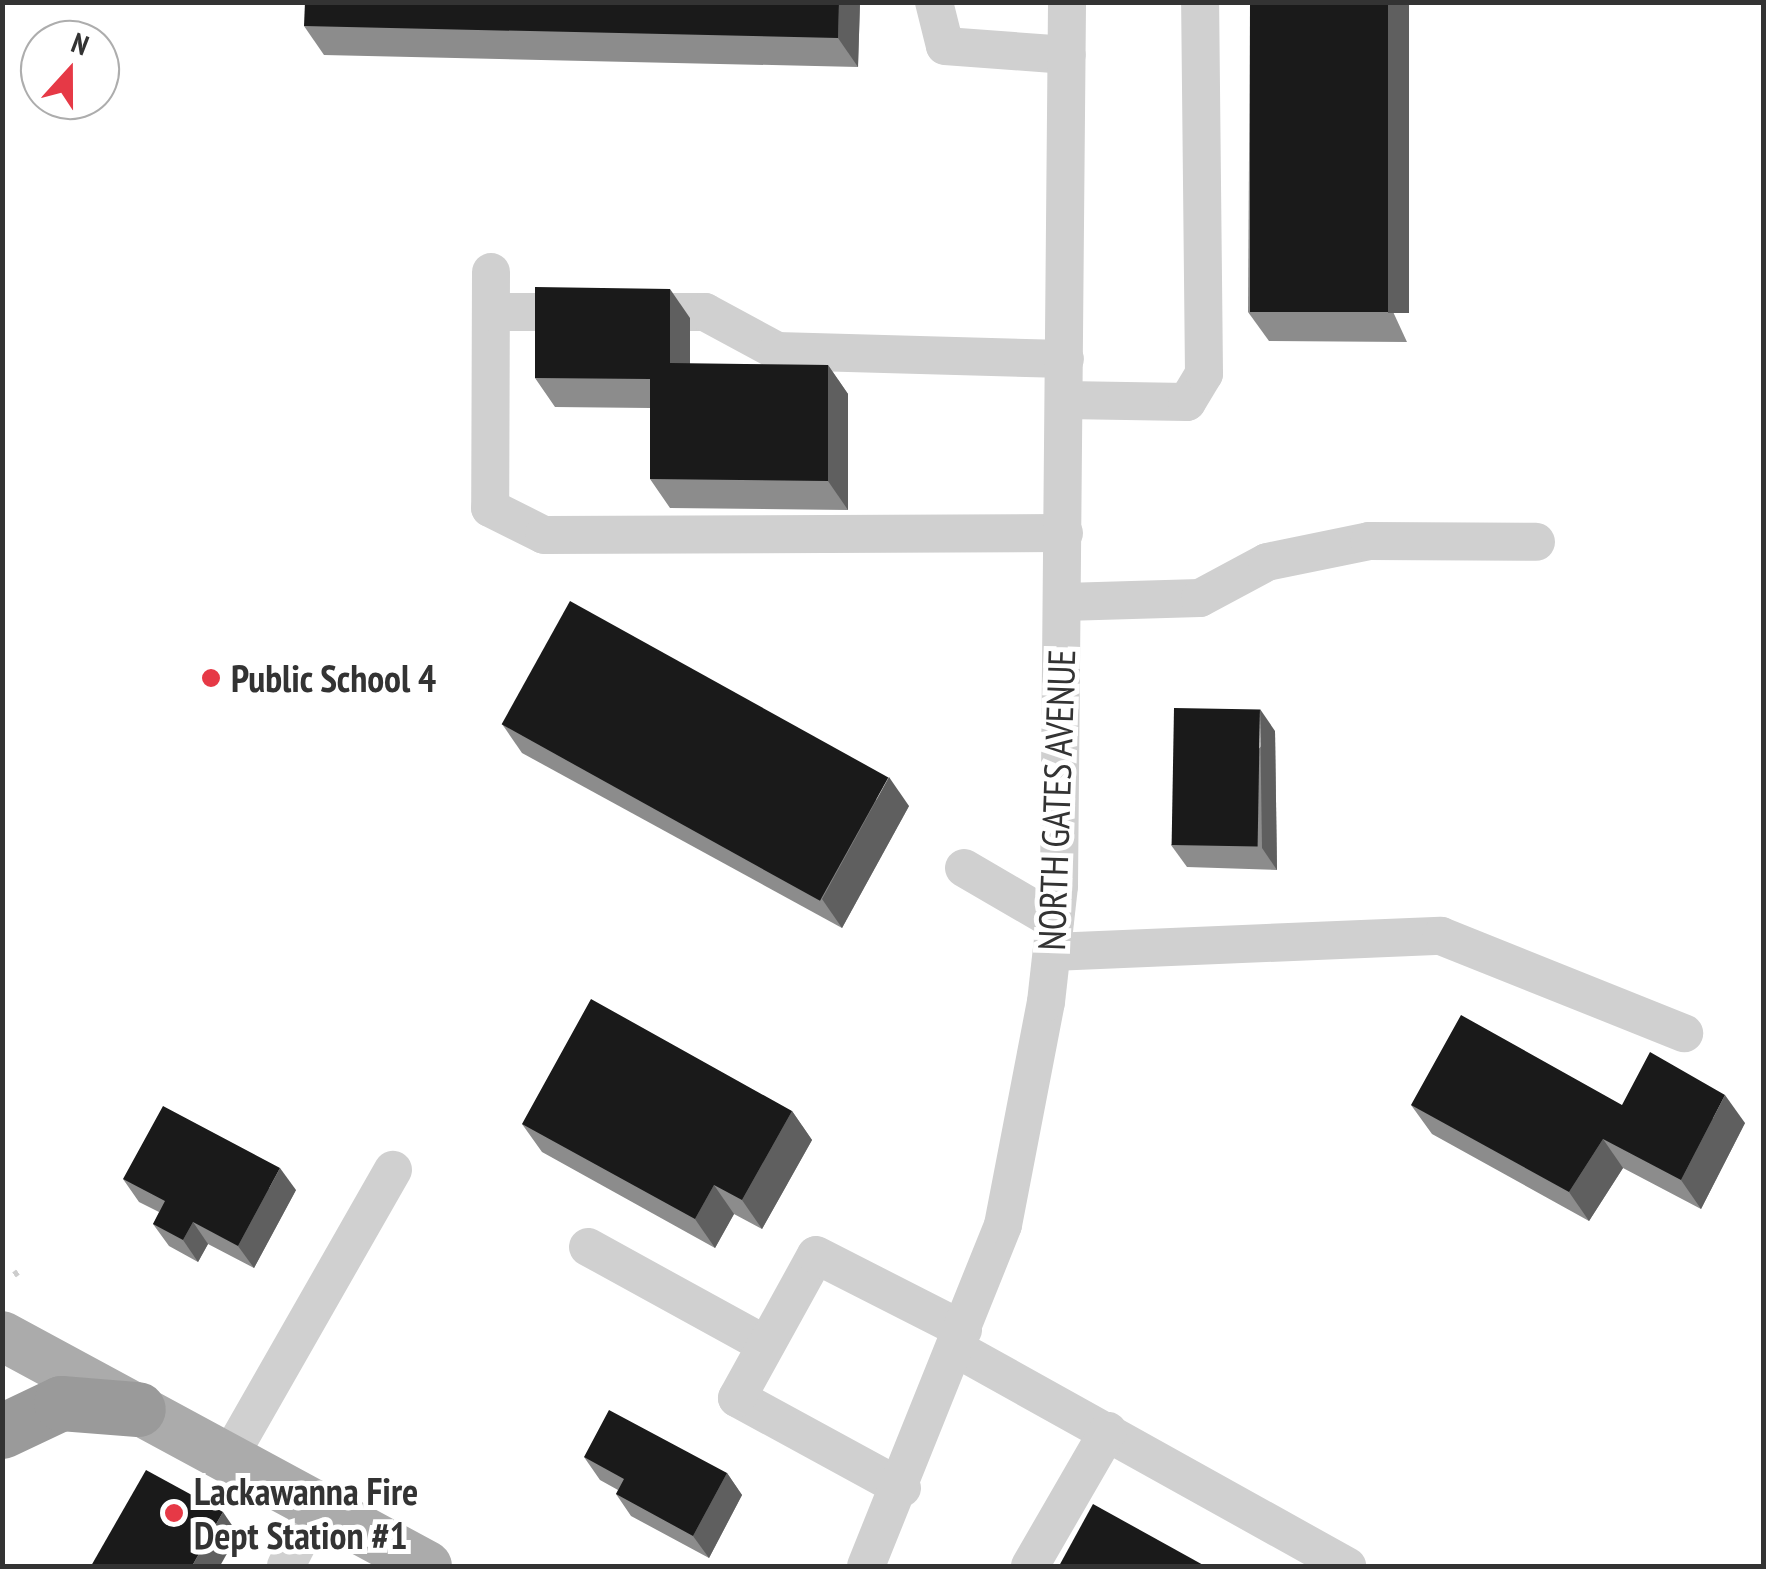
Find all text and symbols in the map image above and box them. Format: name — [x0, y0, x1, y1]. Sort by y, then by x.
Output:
north arrow — [20, 20, 120, 120]
text: N — [67, 23, 94, 63]
street label: NORTH GATES AVENUE — [1028, 648, 1084, 952]
place label: Public School 4 — [231, 655, 437, 701]
marker: Public School 4 — [200, 667, 222, 689]
place label: Lackawanna Fire Dept Station #1 — [194, 1468, 418, 1558]
marker: Lackawanna Fire Dept Station #1 — [163, 1502, 185, 1524]

